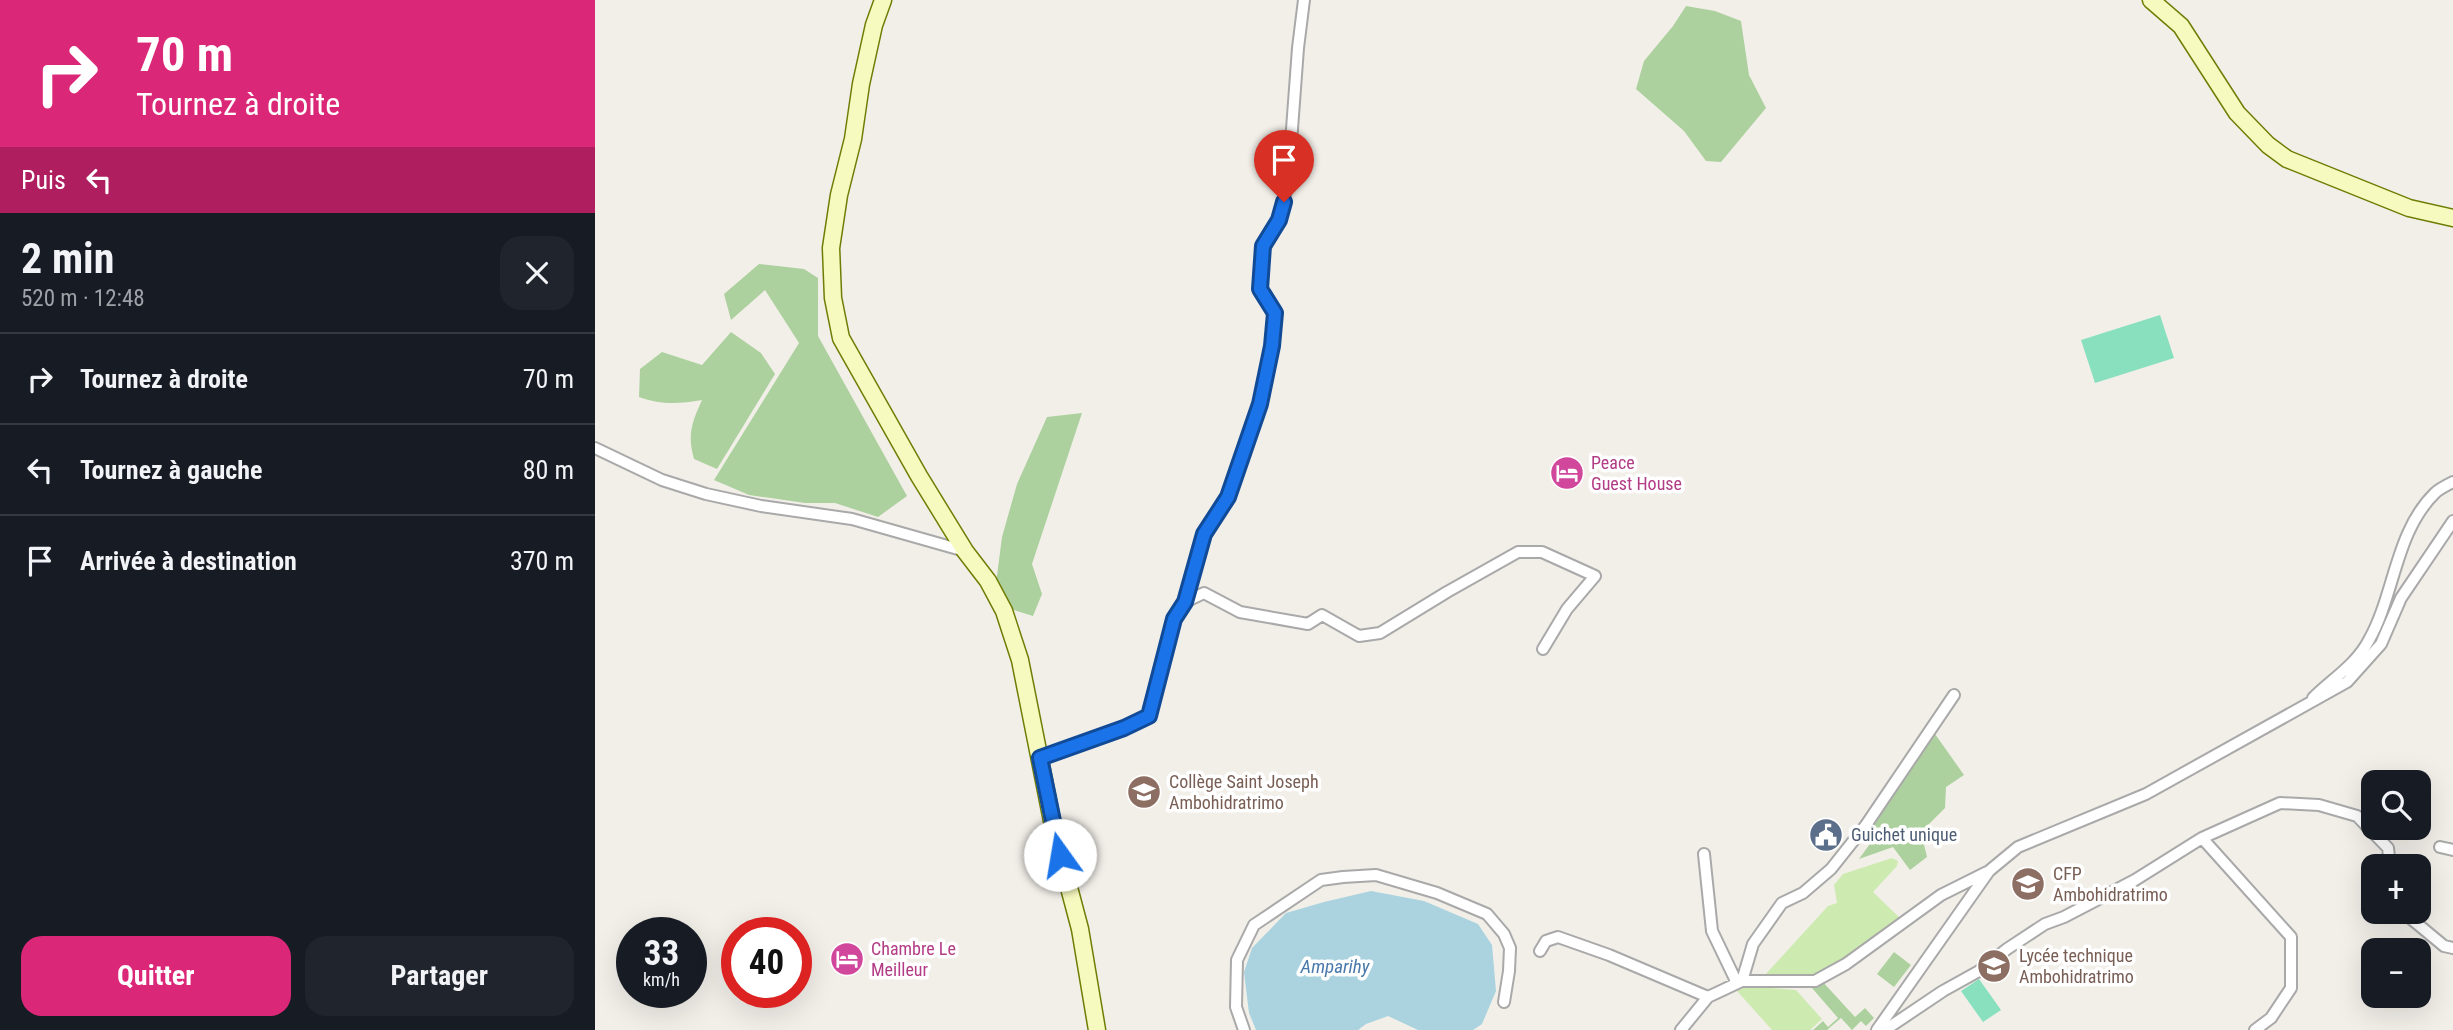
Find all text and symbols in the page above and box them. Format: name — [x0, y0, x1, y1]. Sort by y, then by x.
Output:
text: 70 m — [136, 26, 233, 83]
icon: right — [21, 28, 112, 119]
text: Tournez à droite — [136, 85, 340, 123]
pin — [1254, 130, 1314, 202]
icon: arrive — [1265, 141, 1303, 179]
icon: left — [80, 161, 118, 199]
text: Puis — [21, 165, 66, 195]
text: 2 min — [21, 234, 114, 283]
button: close — [500, 236, 574, 310]
text: 520 m · 12:48 — [21, 285, 145, 312]
icon: right — [21, 360, 59, 398]
text: Tournez à droite — [80, 364, 248, 394]
text: 70 m — [523, 364, 574, 394]
icon: left — [21, 451, 59, 489]
place label: Peace Guest House — [1591, 452, 1682, 494]
hotel icon: Peace Guest House — [1548, 454, 1586, 492]
text: Tournez à gauche — [80, 455, 262, 485]
text: 80 m — [523, 455, 574, 485]
icon: arrive — [21, 542, 59, 580]
text: Arrivée à destination — [80, 546, 297, 576]
text: 370 m — [510, 546, 574, 576]
map controls — [2361, 770, 2431, 1008]
button: search — [2361, 770, 2431, 840]
place label: Collège Saint Joseph Ambohidratrimo — [1169, 771, 1319, 813]
school or university icon: Collège Saint Joseph Ambohidratrimo — [1125, 773, 1163, 811]
public building icon: Guichet unique — [1807, 816, 1845, 854]
position arrow — [1023, 818, 1097, 892]
place label: Guichet unique — [1851, 824, 1957, 845]
button: + — [2361, 854, 2431, 924]
place label: CFP Ambohidratrimo — [2053, 863, 2168, 905]
school or university icon: CFP Ambohidratrimo — [2009, 865, 2047, 903]
speed limit sign: 40 — [721, 917, 812, 1008]
text: 33 — [644, 933, 679, 974]
button: Quitter — [21, 936, 291, 1016]
button: Partager — [305, 936, 574, 1016]
place label: Chambre Le Meilleur — [871, 938, 956, 980]
button: − — [2361, 938, 2431, 1008]
hotel icon: Chambre Le Meilleur — [828, 940, 866, 978]
place label: Lycée technique Ambohidratrimo — [2019, 945, 2134, 987]
school or university icon: Lycée technique Ambohidratrimo — [1975, 947, 2013, 985]
water label: Amparihy — [1300, 955, 1371, 978]
text: km/h — [643, 969, 680, 990]

